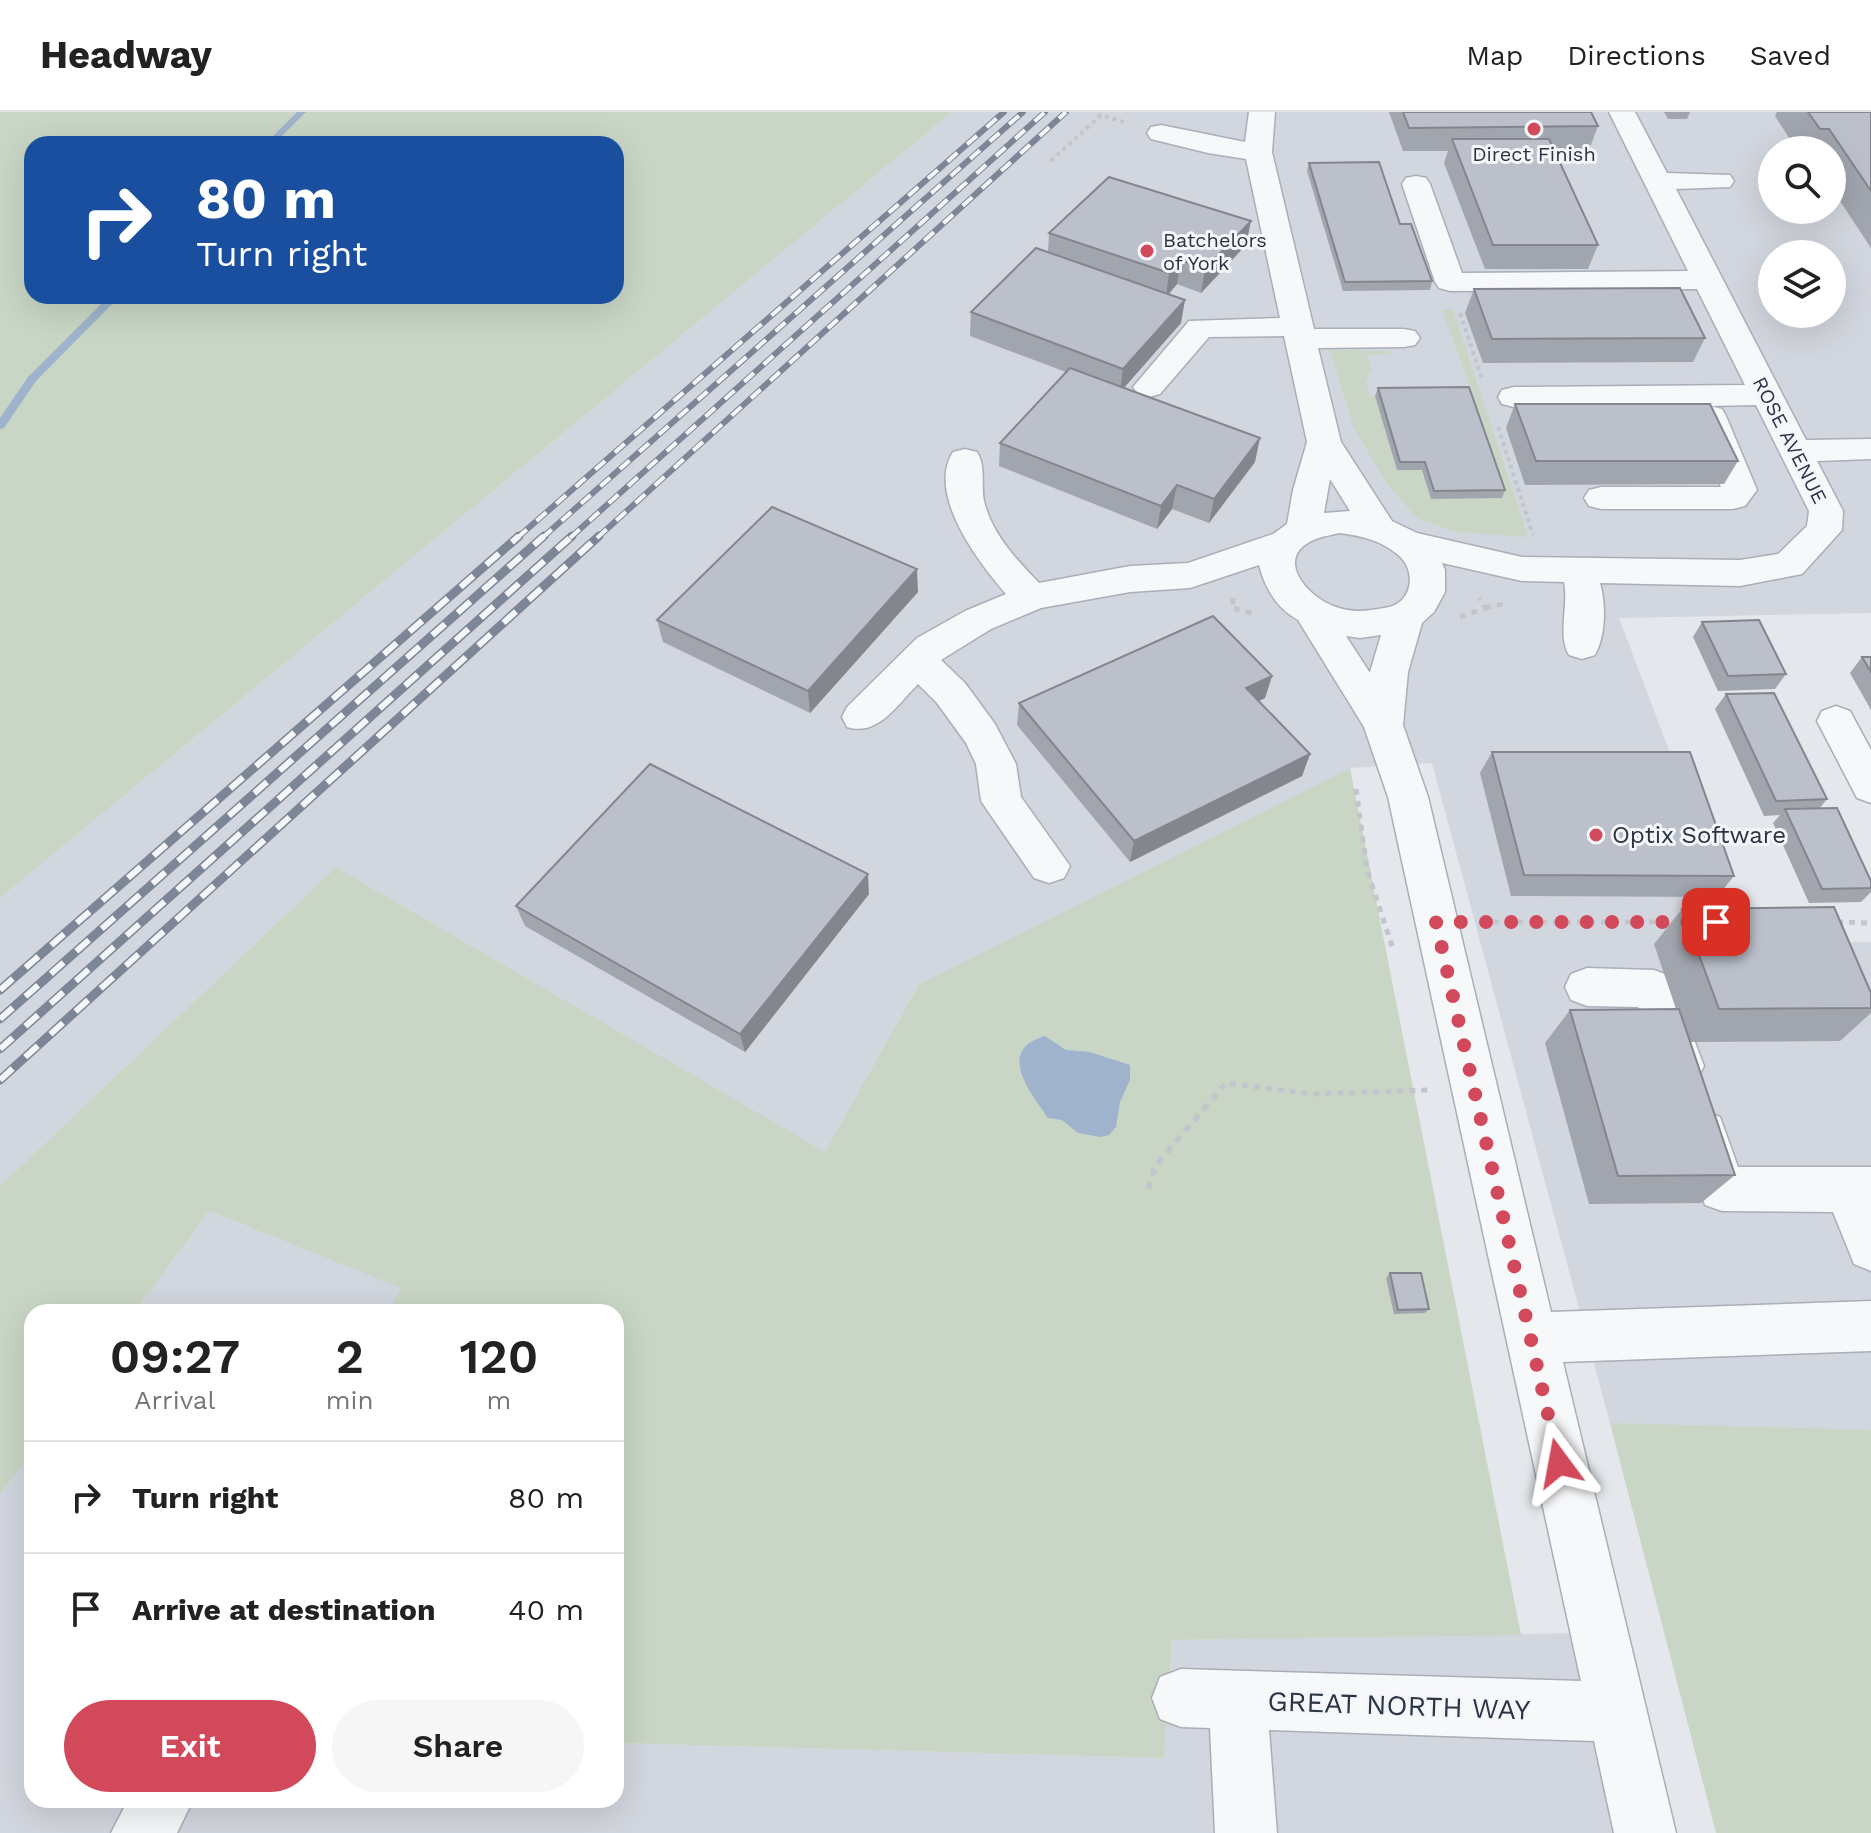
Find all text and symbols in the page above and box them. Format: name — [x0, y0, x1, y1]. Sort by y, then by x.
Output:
text: Headway — [40, 33, 212, 77]
text: Map — [1466, 39, 1523, 72]
text: Directions — [1567, 39, 1706, 72]
text: Saved — [1750, 39, 1831, 72]
marker: Direct Finish — [1525, 120, 1543, 138]
map controls — [1758, 136, 1846, 328]
button: search — [1758, 136, 1846, 224]
place label: Direct Finish — [1472, 142, 1596, 166]
text: 80 m — [196, 166, 336, 232]
icon: right — [64, 168, 168, 272]
place label: Batchelors of York — [1163, 228, 1267, 275]
text: Turn right — [196, 233, 367, 275]
button: layers — [1758, 240, 1846, 328]
marker: Batchelors of York — [1138, 242, 1156, 260]
street label: ROSE AVENUE — [1748, 373, 1832, 507]
place label: Optix Software — [1612, 821, 1786, 849]
marker: Optix Software — [1587, 826, 1605, 844]
pin — [1682, 888, 1750, 956]
icon: arrive — [1694, 900, 1738, 944]
text: 09:27 — [110, 1328, 240, 1385]
text: 2 — [336, 1328, 364, 1385]
text: 120 — [459, 1328, 538, 1385]
text: Arrival — [134, 1385, 216, 1415]
text: min — [326, 1385, 374, 1415]
text: m — [486, 1385, 511, 1415]
position arrow — [1517, 1421, 1601, 1505]
icon: right — [64, 1475, 108, 1519]
text: Turn right — [132, 1480, 278, 1515]
text: 80 m — [508, 1480, 584, 1515]
icon: arrive — [64, 1587, 108, 1631]
text: Arrive at destination — [132, 1592, 436, 1627]
text: 40 m — [508, 1592, 584, 1627]
street label: GREAT NORTH WAY — [1267, 1684, 1531, 1727]
button: Exit — [64, 1700, 316, 1792]
button: Share — [332, 1700, 584, 1792]

